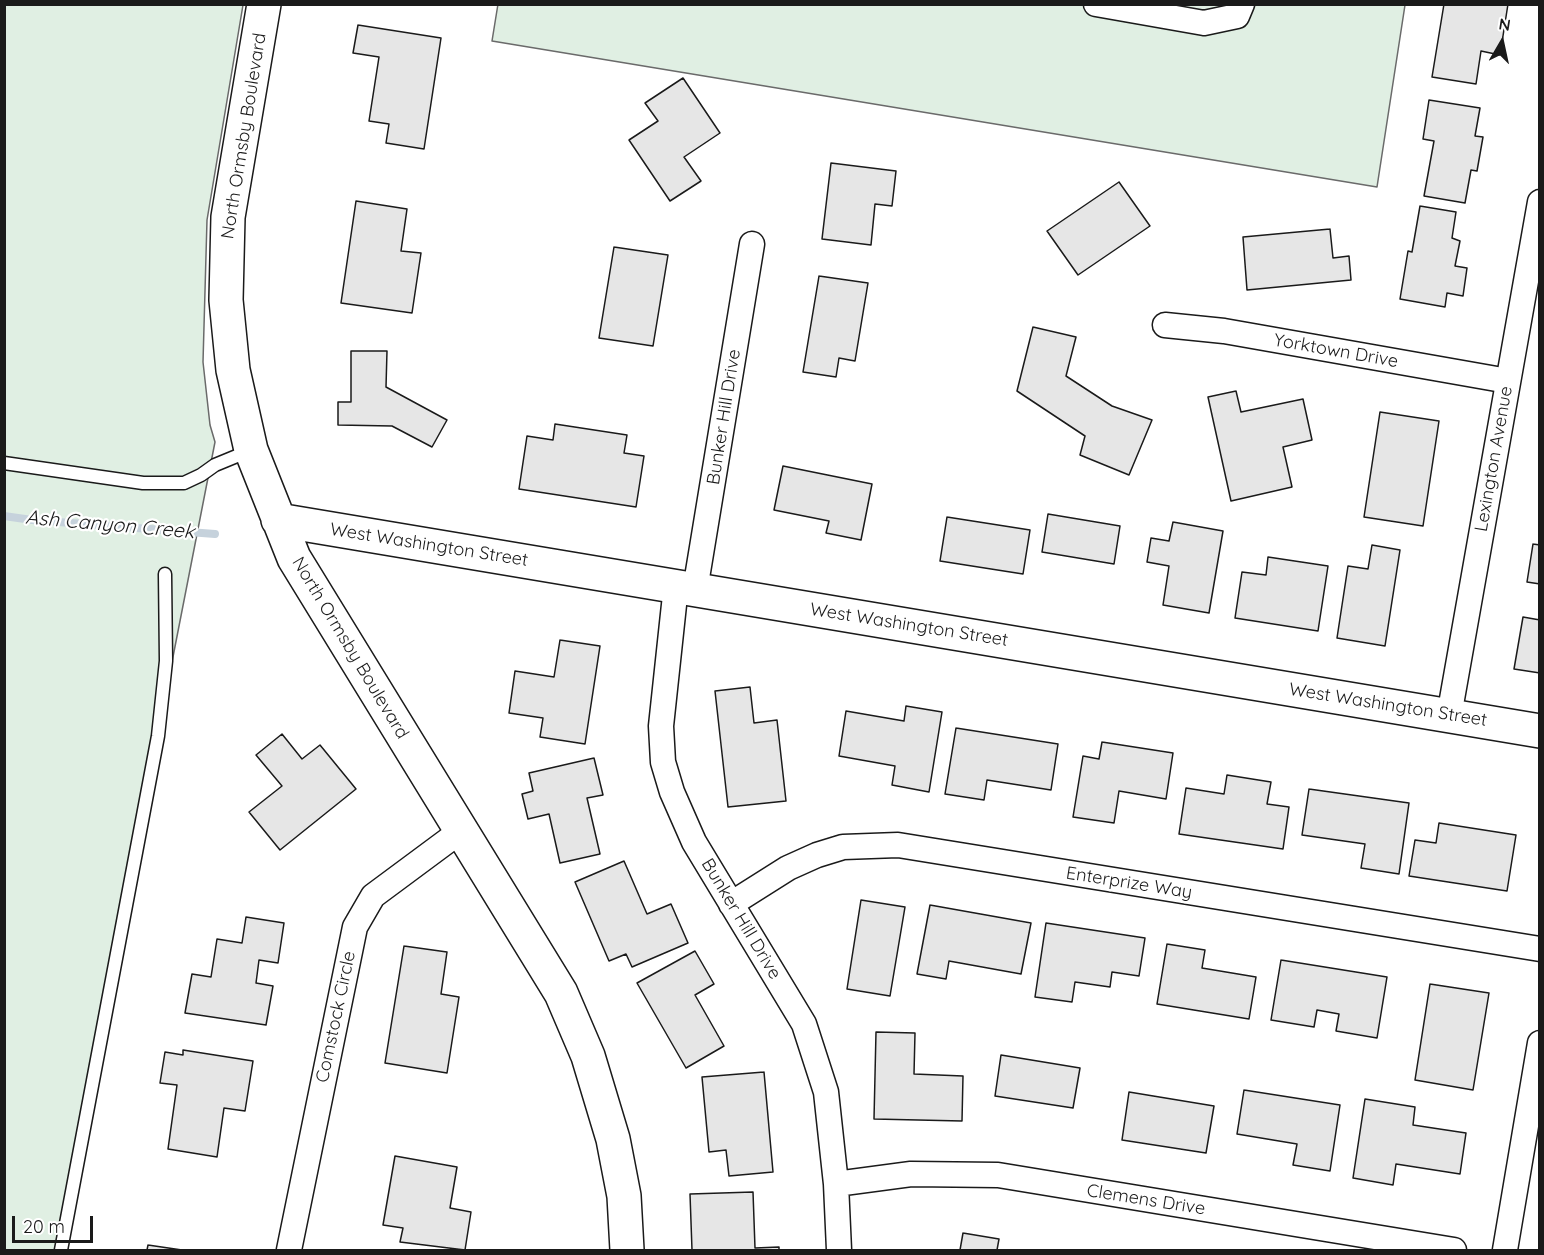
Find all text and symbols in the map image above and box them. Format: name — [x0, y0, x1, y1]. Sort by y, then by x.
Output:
north arrow — [1472, 12, 1532, 72]
text: N — [1497, 13, 1512, 35]
street label: North Ormsby Boulevard — [217, 31, 271, 241]
street label: Yorktown Drive — [1272, 329, 1400, 373]
street label: Bunker Hill Drive — [703, 348, 745, 486]
street label: Lexington Avenue — [1471, 384, 1517, 534]
water label: Ash Canyon Creek — [24, 506, 196, 544]
street label: West Washington Street — [328, 519, 530, 571]
street label: North Ormsby Boulevard — [287, 553, 413, 743]
street label: West Washington Street — [808, 599, 1010, 651]
street label: West Washington Street — [1287, 679, 1489, 731]
street label: Bunker Hill Drive — [696, 855, 786, 983]
street label: Enterprize Way — [1064, 862, 1194, 904]
street label: Comstock Circle — [312, 949, 360, 1085]
street label: Clemens Drive — [1085, 1180, 1207, 1220]
scale bar — [15, 1204, 96, 1242]
text: 20 m — [23, 1215, 65, 1238]

